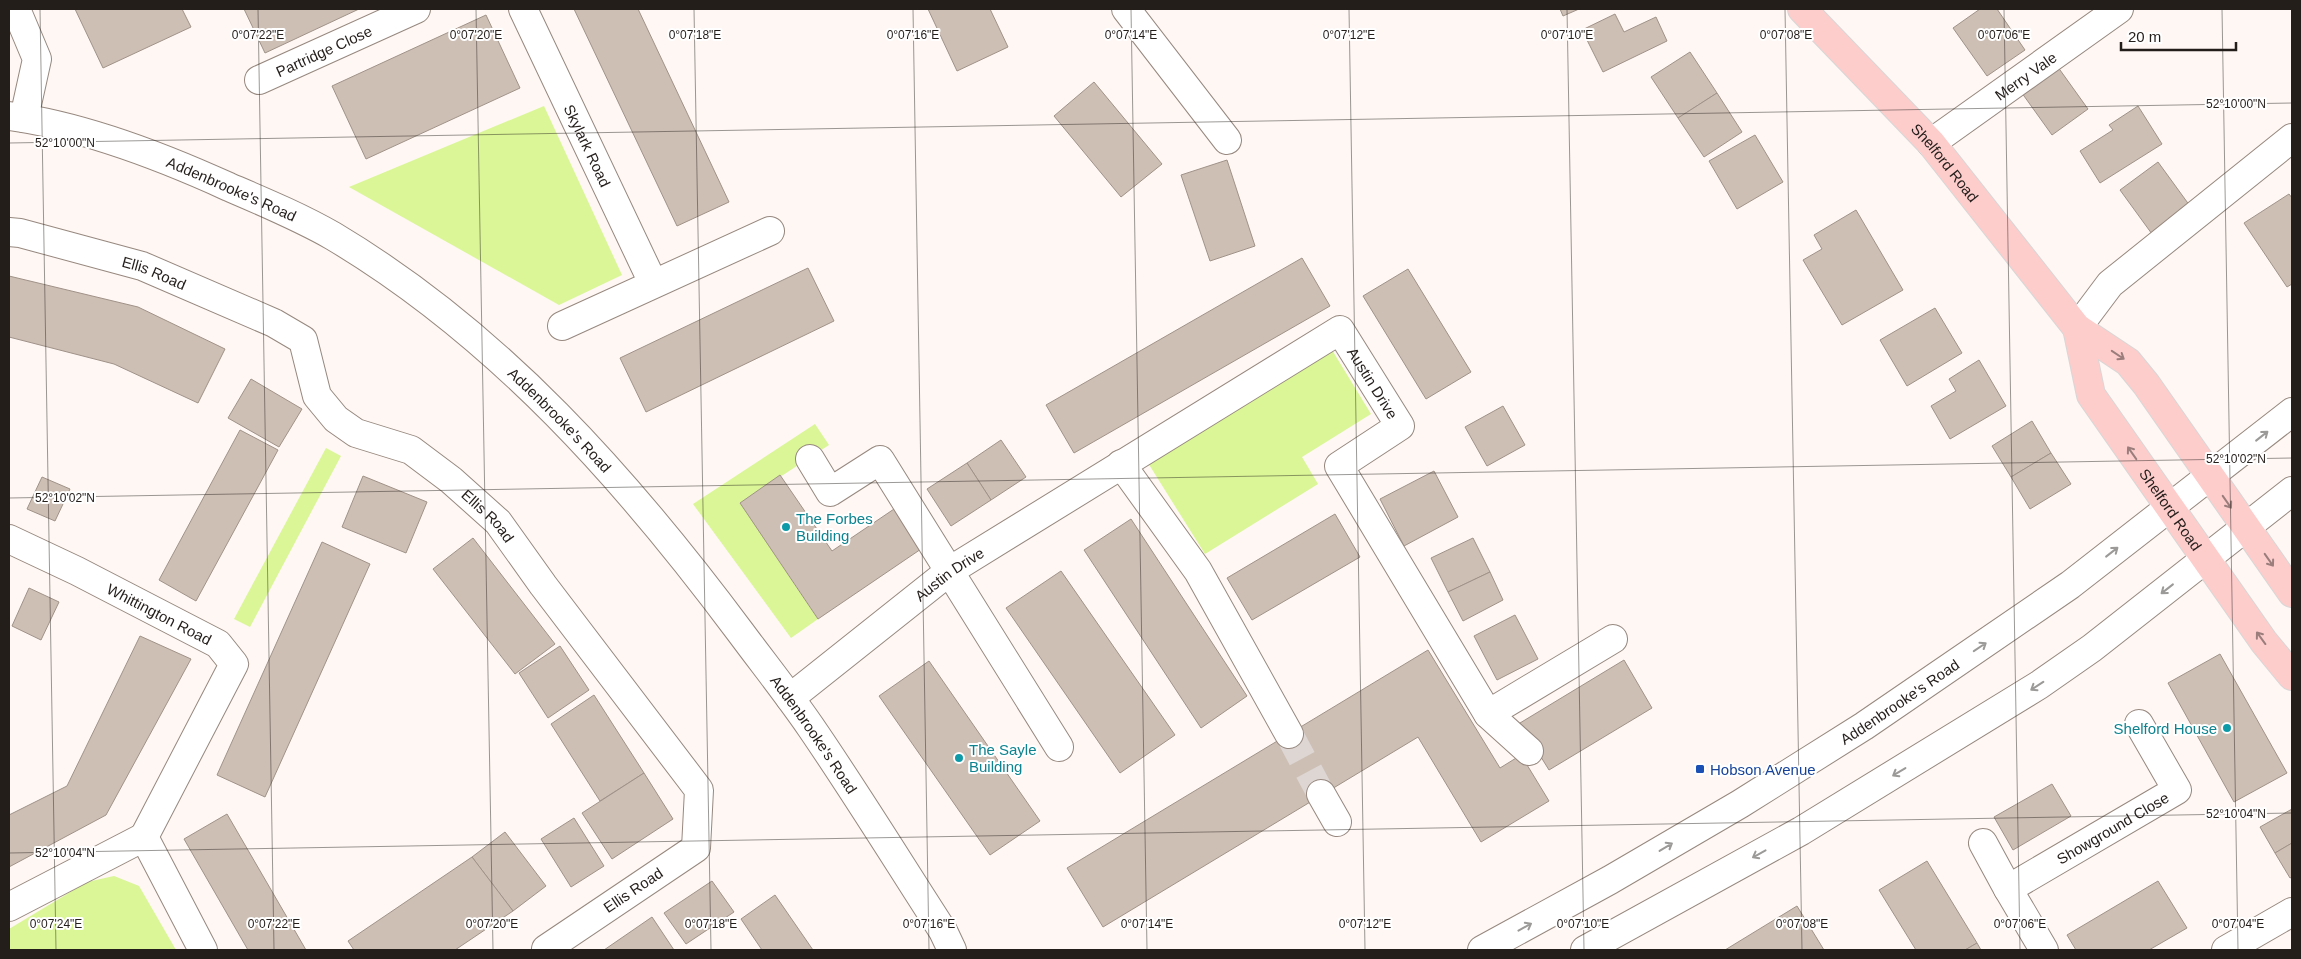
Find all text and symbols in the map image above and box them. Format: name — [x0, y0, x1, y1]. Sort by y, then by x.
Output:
scale bar — [2121, 20, 2236, 52]
street label: Partridge Close — [273, 22, 374, 80]
text: 0°07'22"E — [232, 28, 284, 42]
text: 0°07'20"E — [450, 28, 502, 42]
text: 0°07'18"E — [669, 28, 721, 42]
text: 0°07'16"E — [887, 28, 939, 42]
text: 0°07'14"E — [1105, 28, 1157, 42]
text: 0°07'12"E — [1323, 28, 1375, 42]
text: 0°07'10"E — [1541, 28, 1593, 42]
text: 0°07'08"E — [1760, 28, 1812, 42]
text: 0°07'06"E — [1978, 28, 2030, 42]
text: 20 m — [2128, 28, 2161, 45]
street label: Merry Vale — [1991, 48, 2059, 103]
text: 52°10'00"N — [2206, 97, 2266, 111]
street label: Skylark Road — [561, 101, 615, 189]
street label: Shelford Road — [1908, 120, 1982, 205]
text: 52°10'00"N — [35, 136, 95, 150]
street label: Addenbrooke's Road — [164, 153, 299, 224]
street label: Ellis Road — [120, 253, 189, 293]
street label: Austin Drive — [1344, 344, 1402, 422]
one-way arrow — [2110, 350, 2124, 360]
street label: Addenbrooke's Road — [505, 364, 615, 475]
one-way arrow — [2255, 430, 2268, 441]
one-way arrow — [2127, 446, 2137, 460]
text: 52°10'02"N — [2206, 452, 2266, 466]
street label: Shelford Road — [2137, 465, 2206, 553]
street label: Ellis Road — [459, 486, 518, 545]
text: 52°10'02"N — [35, 491, 95, 505]
one-way arrow — [2222, 495, 2233, 508]
place label: The Forbes Building — [796, 510, 873, 544]
marker: The Forbes Building — [780, 521, 792, 533]
street label: Austin Drive — [911, 543, 987, 604]
one-way arrow — [2105, 547, 2118, 558]
one-way arrow — [2264, 553, 2274, 567]
street label: Whittington Road — [104, 580, 214, 648]
one-way arrow — [2161, 583, 2174, 594]
one-way arrow — [2256, 631, 2266, 645]
one-way arrow — [1973, 642, 1987, 652]
street label: Addenbrooke's Road — [1837, 655, 1962, 747]
street label: Addenbrooke's Road — [767, 672, 861, 796]
one-way arrow — [2030, 681, 2044, 691]
place label: Shelford House — [2114, 720, 2217, 737]
marker: Shelford House — [2221, 722, 2233, 734]
place label: The Sayle Building — [969, 741, 1037, 775]
marker: The Sayle Building — [953, 752, 965, 764]
place label: Hobson Avenue — [1710, 761, 1816, 778]
marker: Hobson Avenue — [1694, 763, 1706, 775]
one-way arrow — [1893, 767, 1907, 777]
street label: Showground Close — [2054, 788, 2172, 867]
text: 52°10'04"N — [2206, 807, 2266, 821]
one-way arrow — [1658, 842, 1673, 852]
text: 52°10'04"N — [35, 846, 95, 860]
one-way arrow — [1753, 850, 1767, 860]
street label: Ellis Road — [600, 864, 666, 916]
text: 0°07'24"E — [30, 917, 82, 931]
text: 0°07'22"E — [248, 917, 300, 931]
text: 0°07'20"E — [466, 917, 518, 931]
text: 0°07'18"E — [685, 917, 737, 931]
text: 0°07'16"E — [903, 917, 955, 931]
text: 0°07'14"E — [1121, 917, 1173, 931]
text: 0°07'12"E — [1339, 917, 1391, 931]
text: 0°07'10"E — [1557, 917, 1609, 931]
text: 0°07'08"E — [1776, 917, 1828, 931]
text: 0°07'06"E — [1994, 917, 2046, 931]
text: 0°07'04"E — [2212, 917, 2264, 931]
one-way arrow — [1517, 922, 1531, 932]

